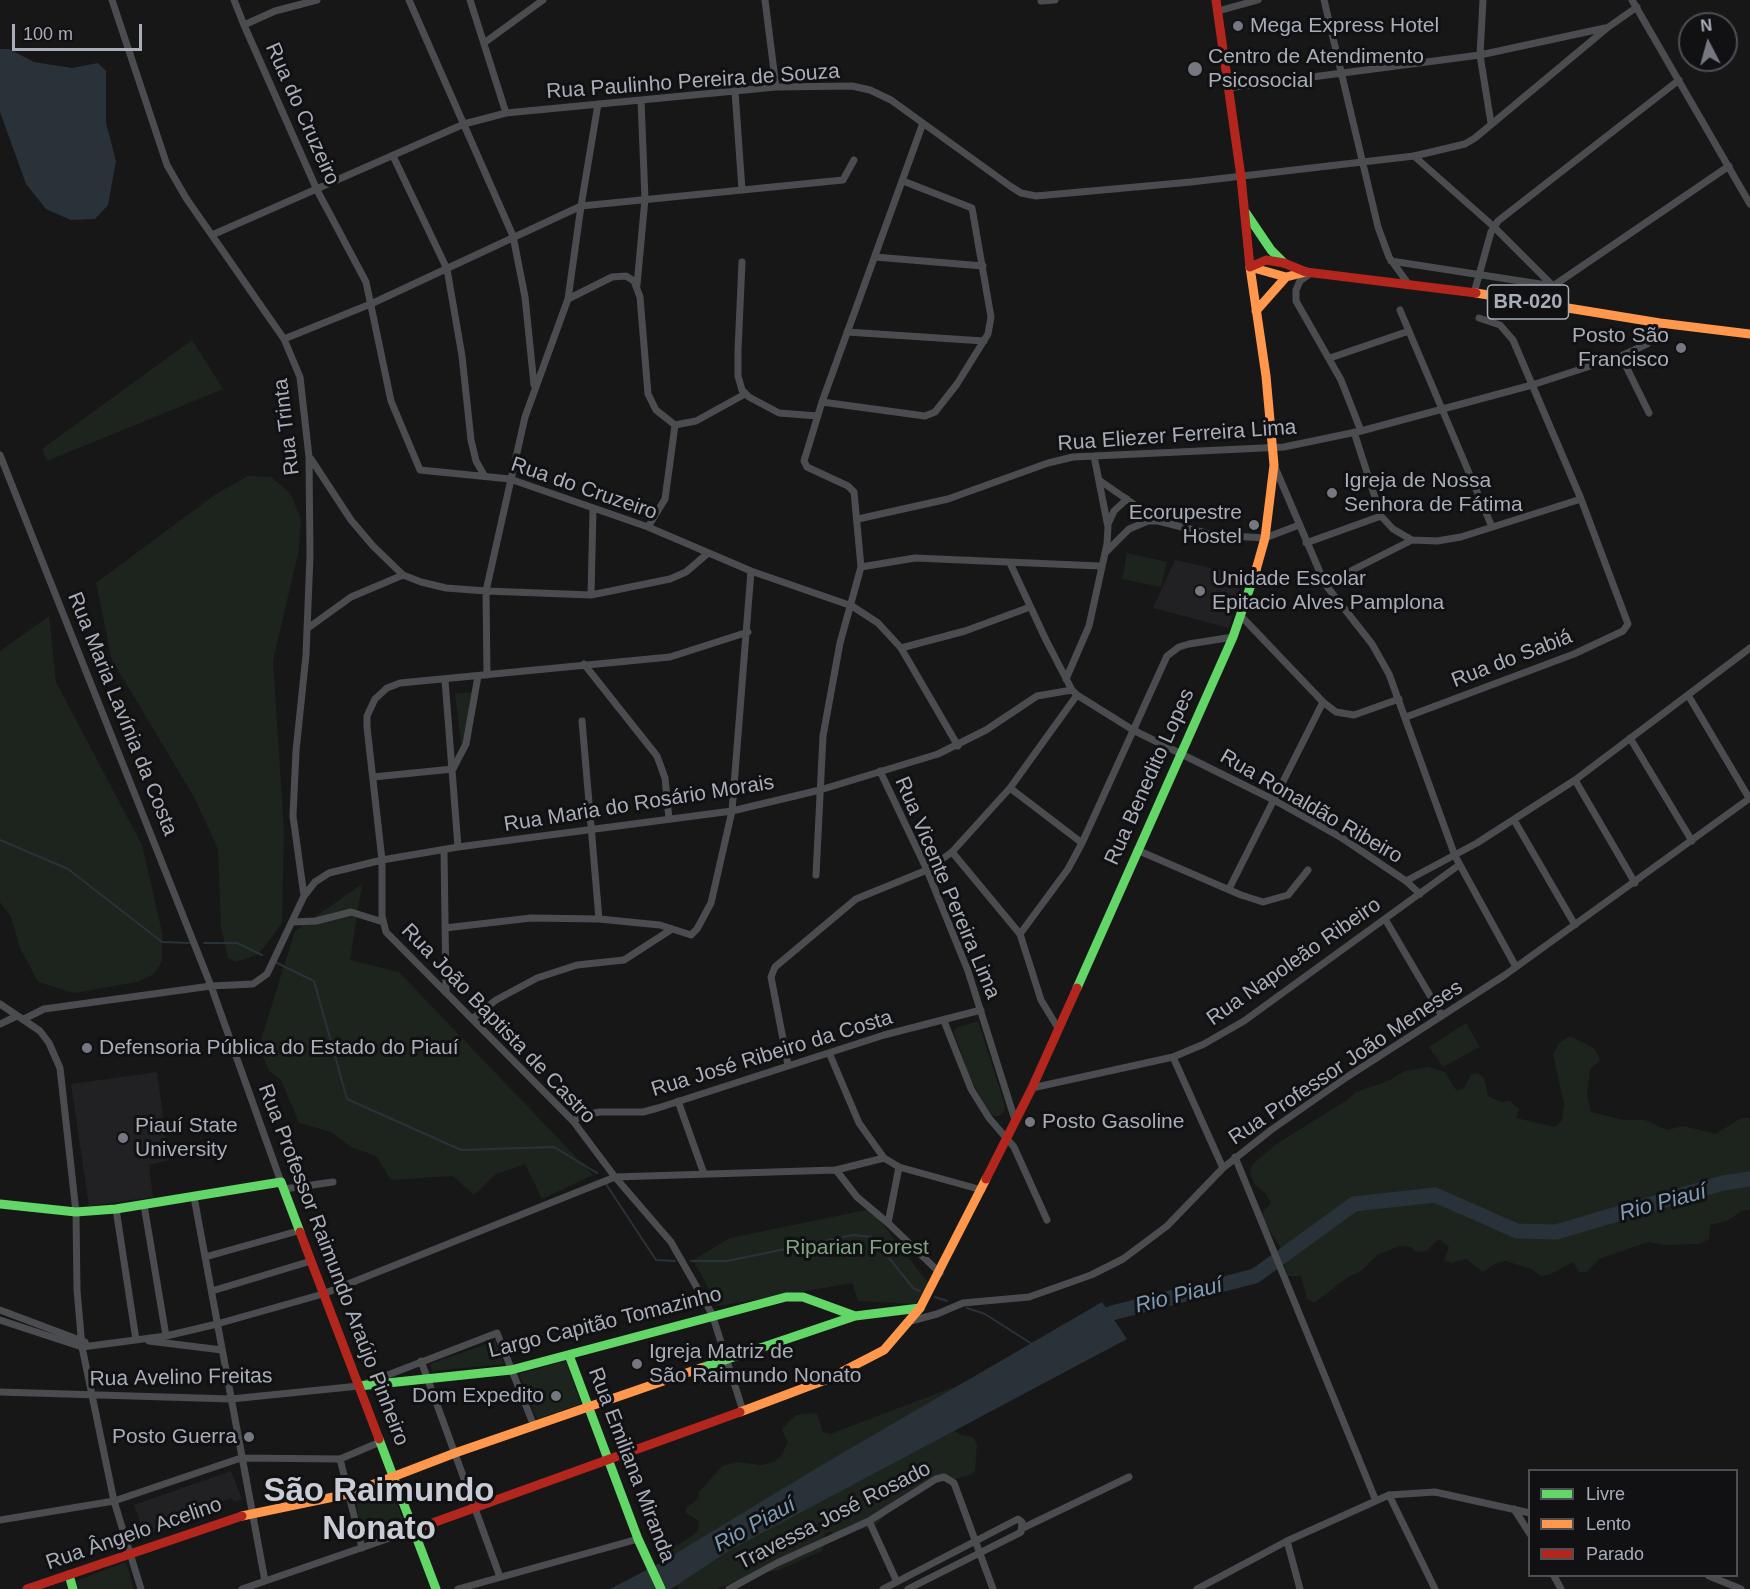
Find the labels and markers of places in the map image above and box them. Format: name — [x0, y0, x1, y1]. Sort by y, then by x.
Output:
place label: Mega Express Hotel — [1250, 13, 1439, 39]
marker: Mega Express Hotel — [1231, 19, 1245, 33]
place label: Centro de Atendimento Psicosocial — [1208, 44, 1424, 94]
marker: Centro de Atendimento Psicosocial — [1186, 60, 1204, 78]
place label: Posto São Francisco — [1572, 323, 1669, 373]
marker: Posto São Francisco — [1674, 341, 1688, 355]
place label: Igreja de Nossa Senhora de Fátima — [1344, 468, 1523, 518]
marker: Igreja de Nossa Senhora de Fátima — [1325, 486, 1339, 500]
place label: Ecorupestre Hostel — [1129, 500, 1242, 550]
marker: Ecorupestre Hostel — [1247, 518, 1261, 532]
place label: Unidade Escolar Epitacio Alves Pamplona — [1212, 566, 1444, 616]
marker: Unidade Escolar Epitacio Alves Pamplona — [1193, 584, 1207, 598]
place label: Defensoria Pública do Estado do Piauí — [99, 1035, 459, 1061]
marker: Defensoria Pública do Estado do Piauí — [80, 1041, 94, 1055]
place label: Posto Gasoline — [1042, 1109, 1184, 1135]
place label: Piauí State University — [135, 1113, 238, 1163]
marker: Posto Gasoline — [1023, 1115, 1037, 1129]
marker: Piauí State University — [116, 1131, 130, 1145]
place label: Igreja Matriz de São Raimundo Nonato — [649, 1339, 861, 1389]
marker: Igreja Matriz de São Raimundo Nonato — [630, 1357, 644, 1371]
place label: Dom Expedito — [412, 1383, 544, 1409]
marker: Dom Expedito — [549, 1389, 563, 1403]
place label: Posto Guerra — [112, 1424, 237, 1450]
marker: Posto Guerra — [242, 1430, 256, 1444]

